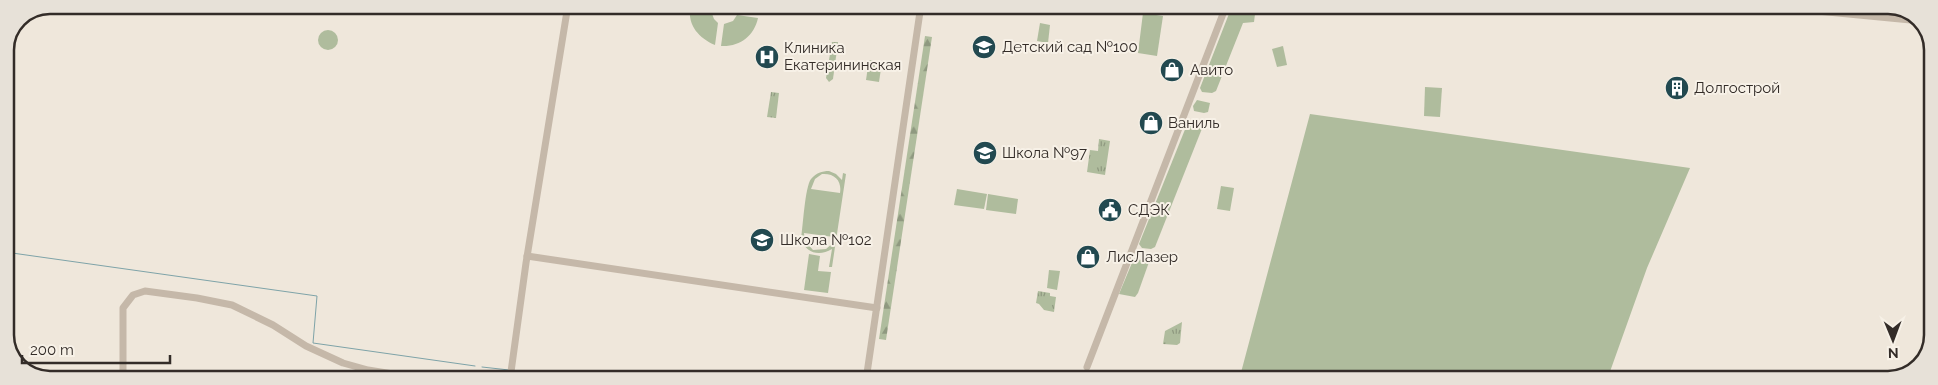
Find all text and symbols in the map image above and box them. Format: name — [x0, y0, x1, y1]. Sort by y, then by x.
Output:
school or university icon: Детский сад №100 — [971, 34, 997, 60]
place label: Детский сад №100 — [1002, 38, 1138, 56]
place label: Клиника Екатерининская — [784, 39, 901, 74]
hospital icon: Клиника Екатерининская — [754, 44, 780, 70]
shop icon: Авито — [1159, 57, 1185, 83]
place label: Авито — [1190, 61, 1233, 79]
building icon: Долгострой — [1664, 75, 1690, 101]
place label: Долгострой — [1694, 79, 1780, 97]
shop icon: Ваниль — [1138, 110, 1164, 136]
place label: Ваниль — [1168, 114, 1220, 132]
school or university icon: Школа №97 — [972, 140, 998, 166]
place label: Школа №97 — [1002, 144, 1087, 162]
public building icon: СДЭК — [1097, 197, 1123, 223]
place label: СДЭК — [1128, 201, 1170, 219]
school or university icon: Школа №102 — [749, 227, 775, 253]
place label: Школа №102 — [780, 231, 872, 249]
shop icon: ЛисЛазер — [1075, 244, 1101, 270]
place label: ЛисЛазер — [1106, 248, 1178, 266]
north arrow — [1868, 315, 1918, 365]
scale bar — [22, 332, 170, 364]
text: 200 m — [30, 341, 74, 359]
text: N — [1888, 345, 1899, 361]

